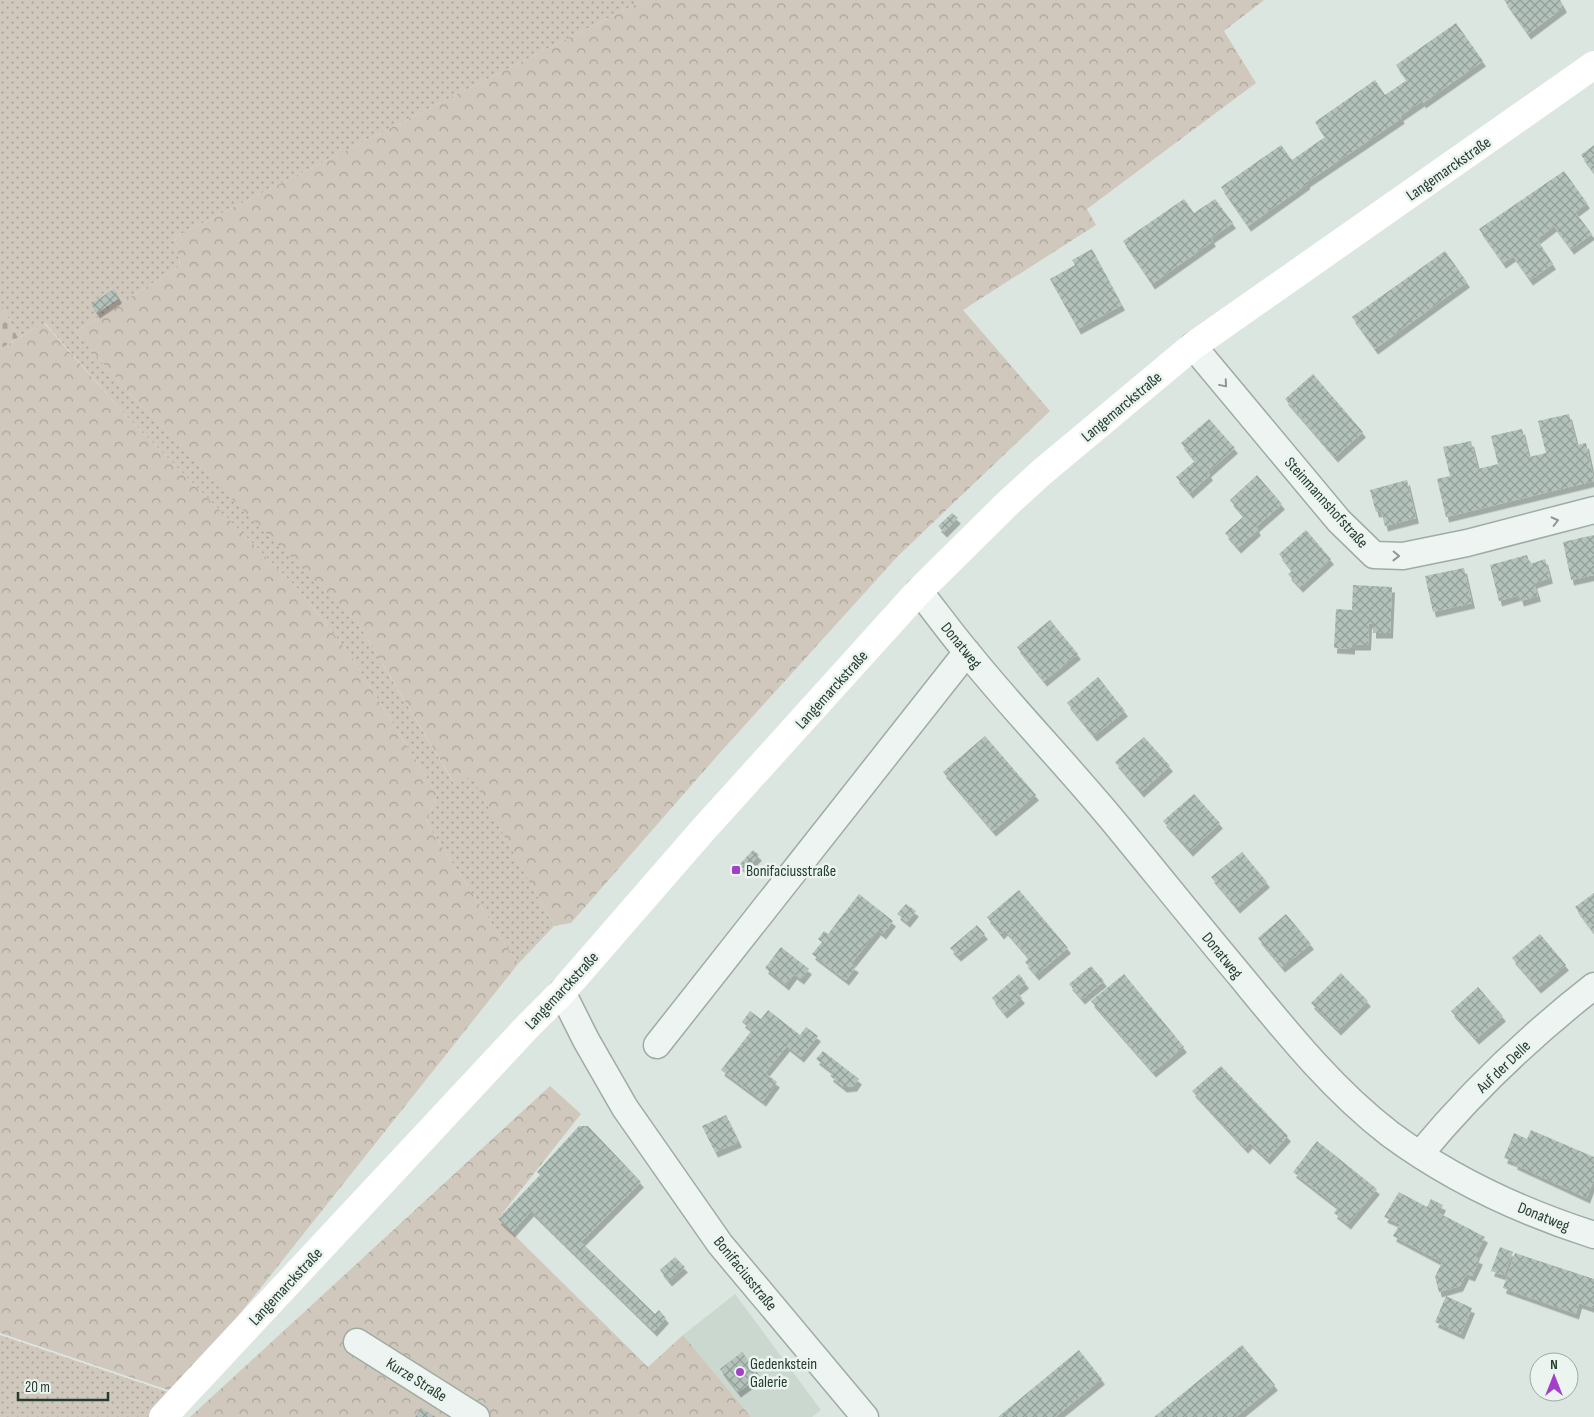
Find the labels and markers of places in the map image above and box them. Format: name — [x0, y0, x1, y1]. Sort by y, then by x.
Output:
place label: Bonifaciusstraße — [746, 862, 836, 881]
marker: Bonifaciusstraße — [730, 864, 742, 876]
place label: Gedenkstein Galerie — [750, 1355, 817, 1392]
marker: Gedenkstein Galerie — [734, 1366, 746, 1378]

